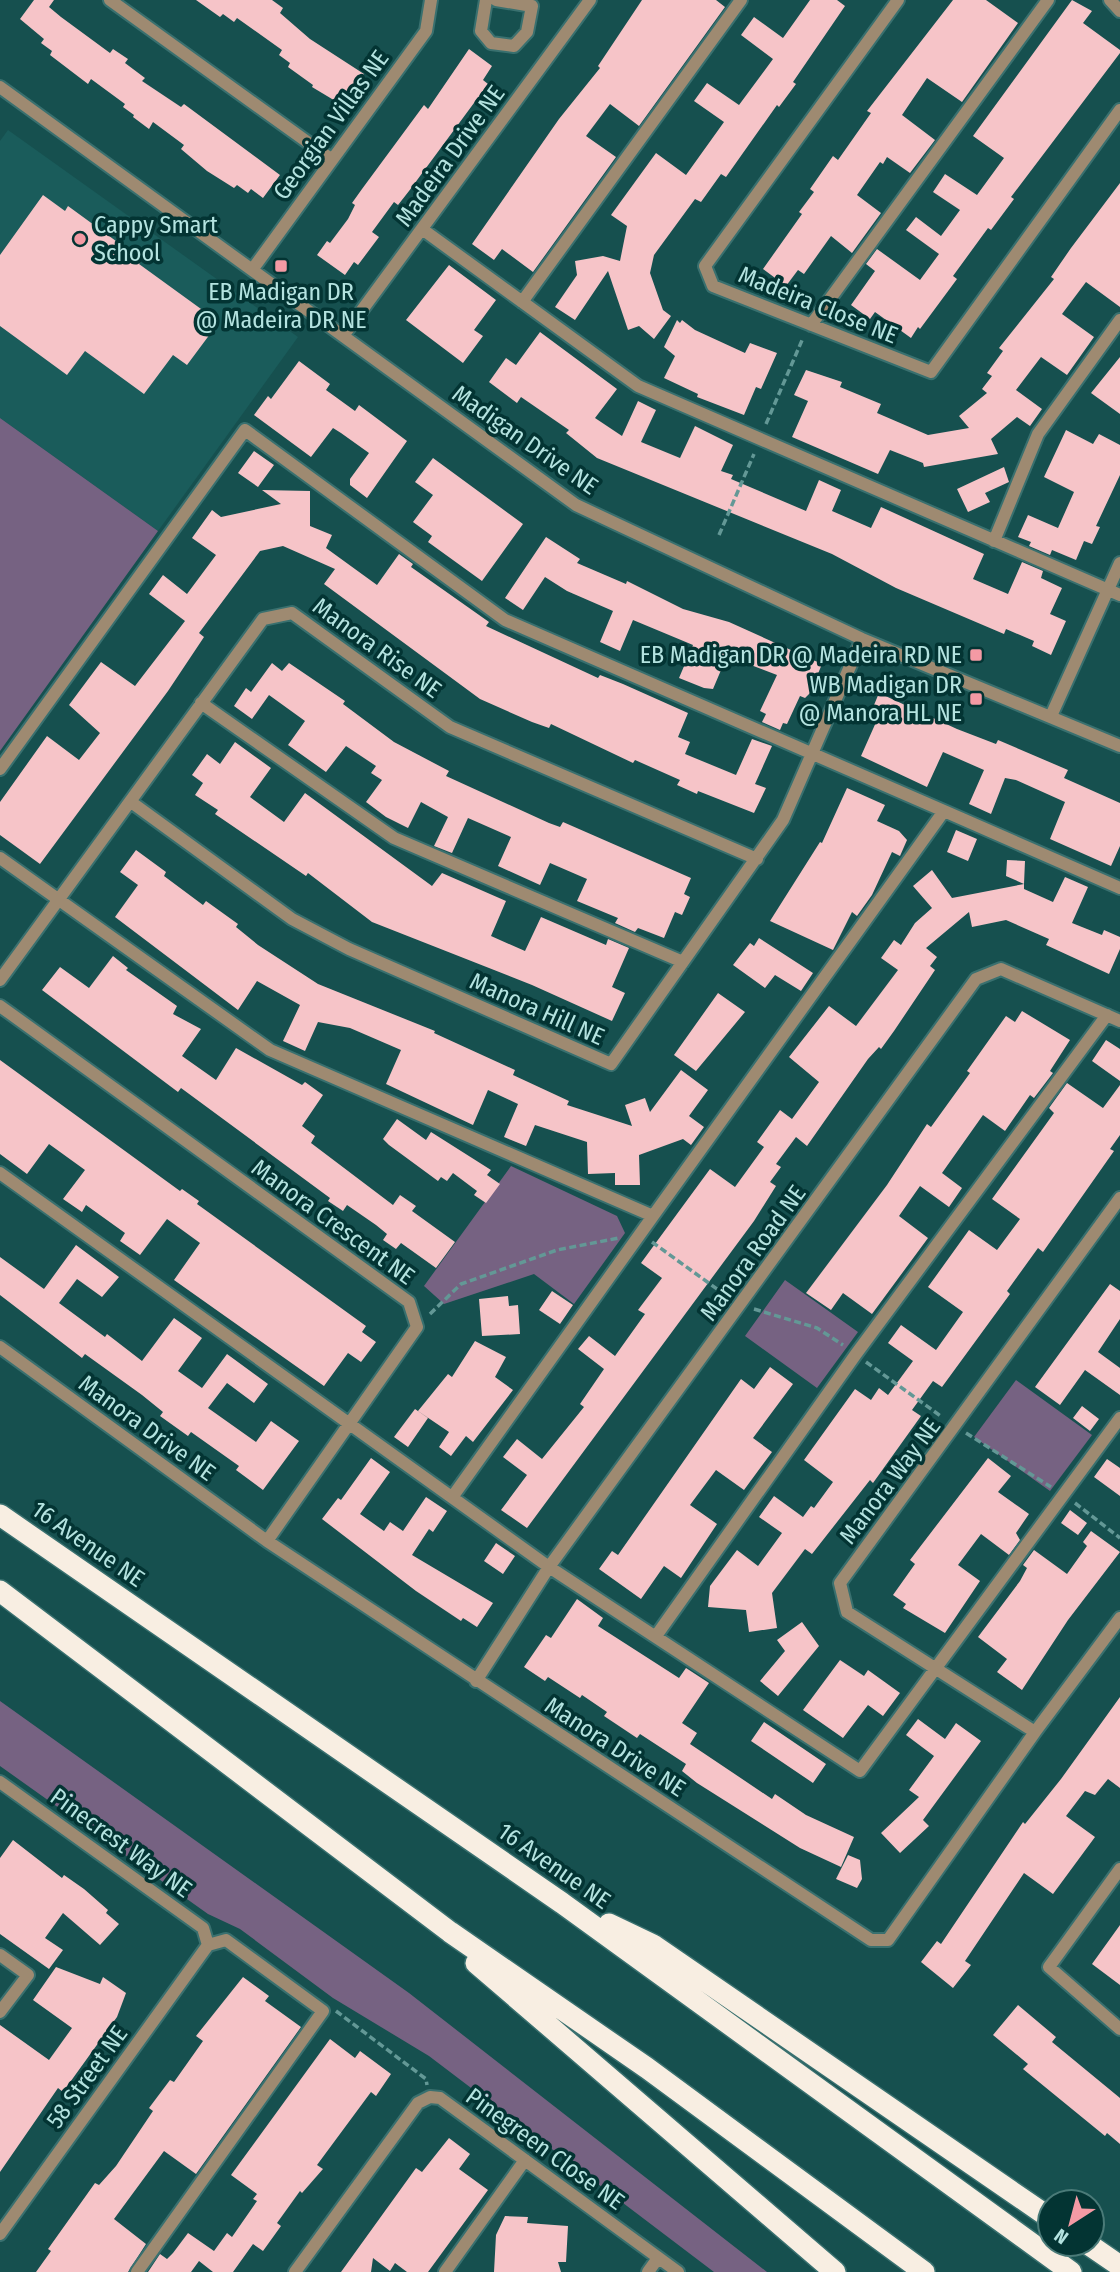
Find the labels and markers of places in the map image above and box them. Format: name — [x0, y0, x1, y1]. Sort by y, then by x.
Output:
place label: Cappy Smart School — [94, 211, 218, 267]
marker: Cappy Smart School — [72, 231, 88, 247]
marker: EB Madigan DR @ Madeira DR NE — [273, 258, 289, 274]
place label: EB Madigan DR @ Madeira DR NE — [196, 278, 366, 334]
place label: EB Madigan DR @ Madeira RD NE — [640, 641, 962, 669]
marker: EB Madigan DR @ Madeira RD NE — [968, 647, 984, 663]
place label: WB Madigan DR @ Manora HL NE — [798, 671, 962, 727]
marker: WB Madigan DR @ Manora HL NE — [968, 691, 984, 707]

